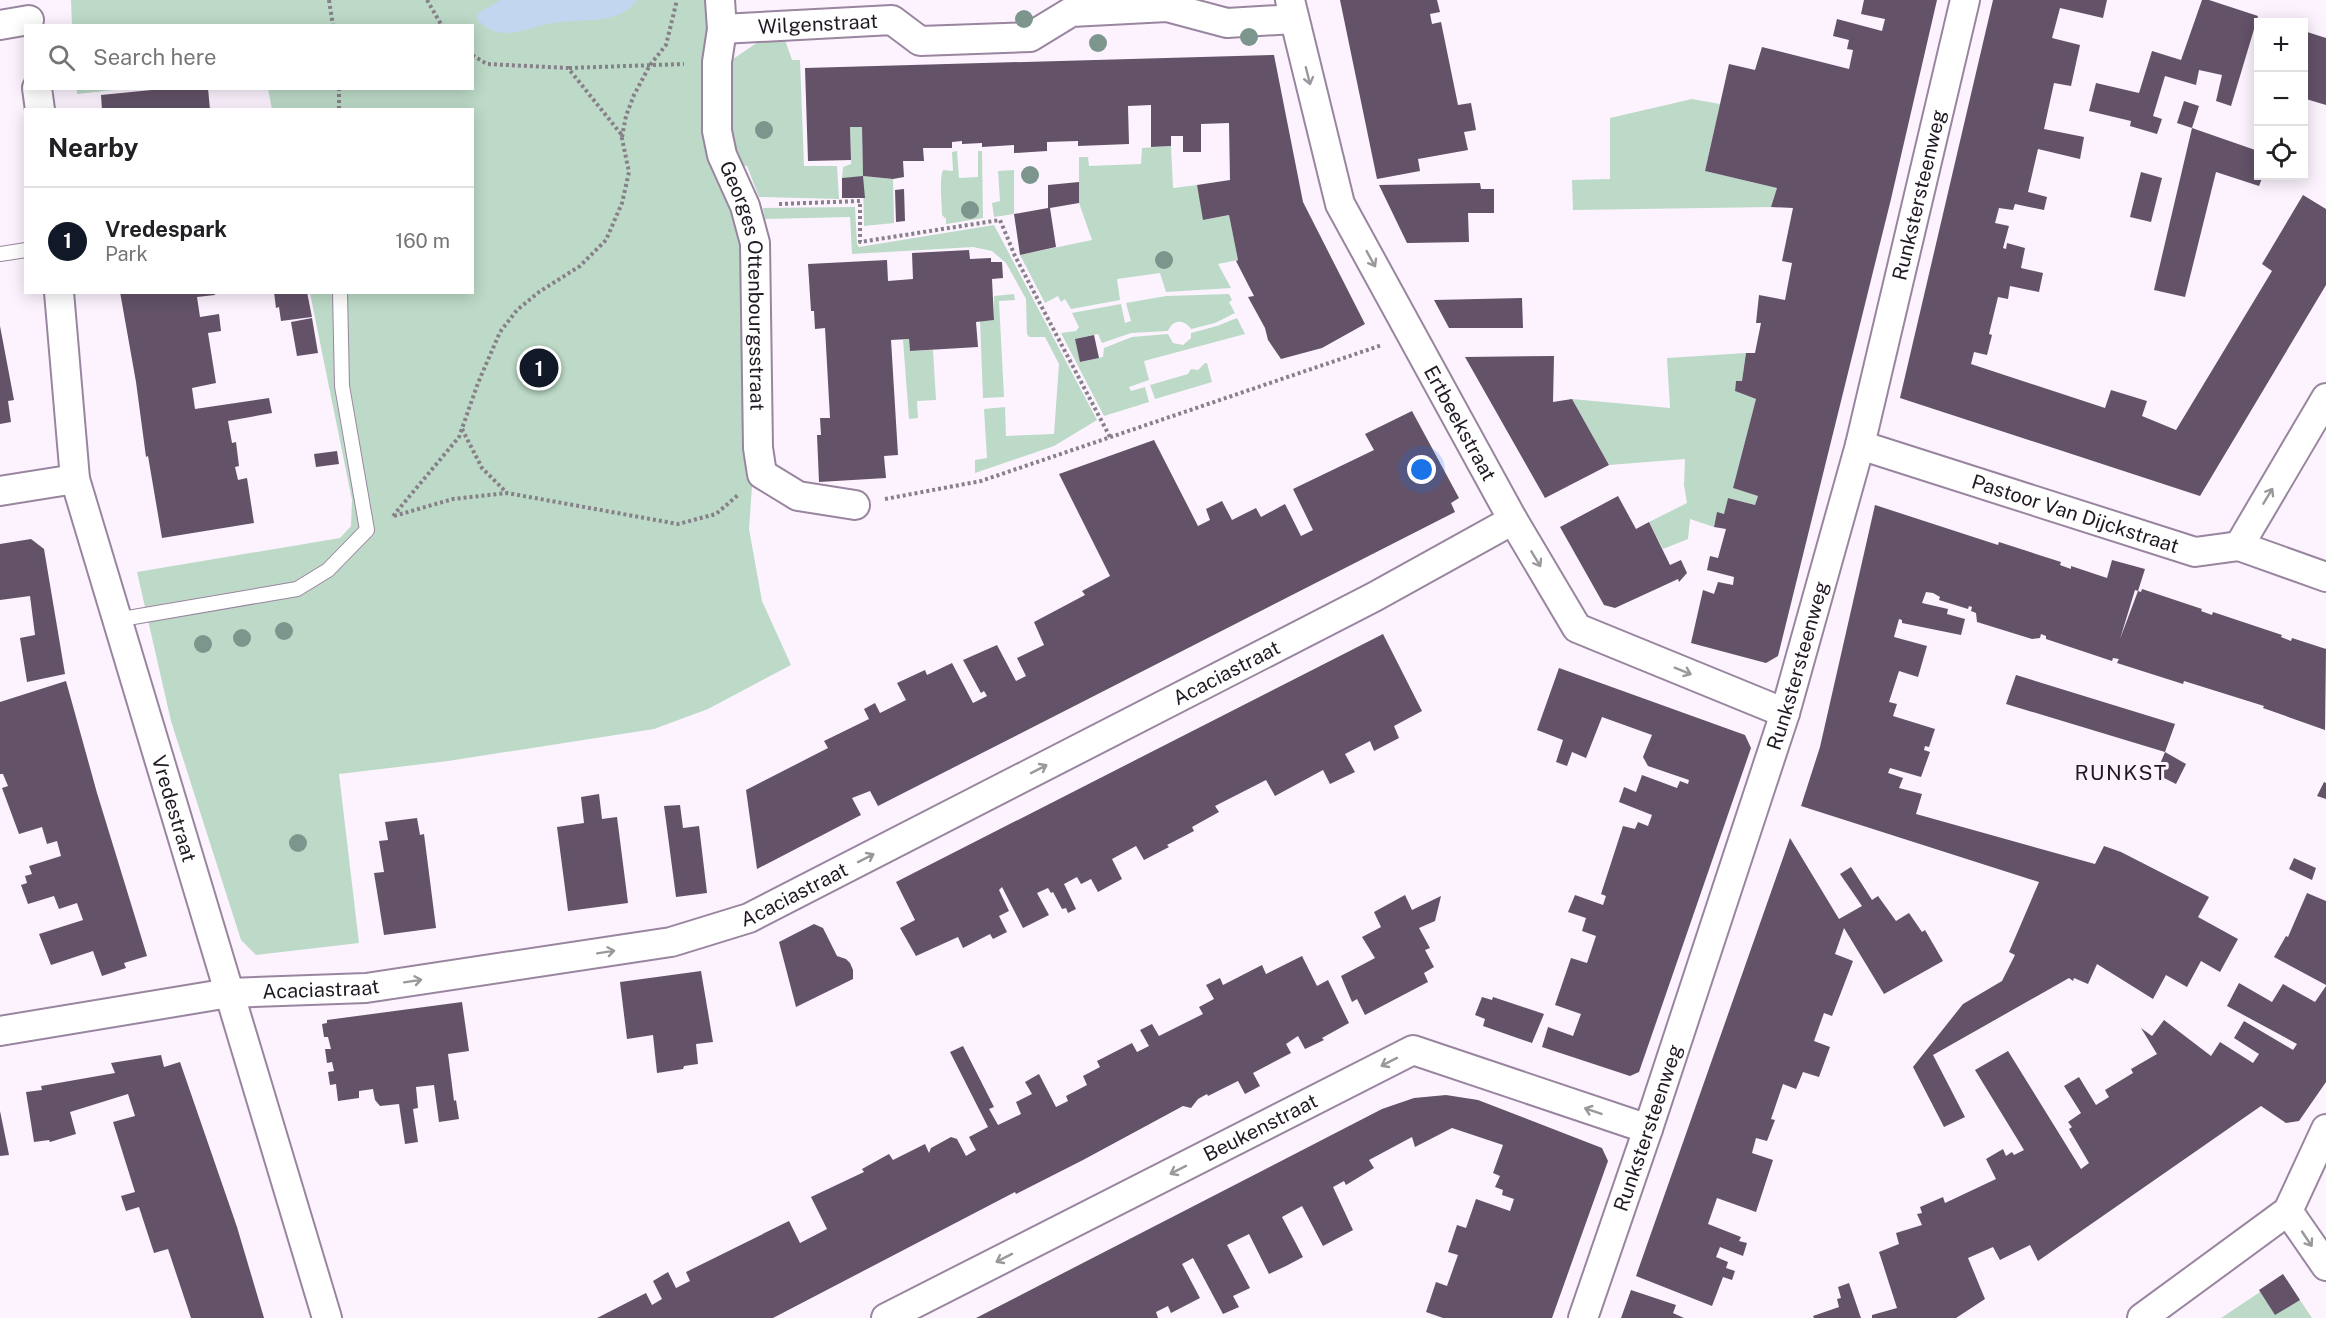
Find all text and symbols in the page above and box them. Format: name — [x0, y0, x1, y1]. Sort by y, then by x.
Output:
street label: Wilgenstraat — [757, 9, 878, 39]
map controls — [2254, 18, 2308, 180]
button: + — [2254, 18, 2308, 72]
search box — [24, 24, 474, 90]
icon: search — [45, 41, 78, 74]
text: Search here — [93, 44, 217, 70]
one-way arrow — [1303, 66, 1315, 85]
button: − — [2254, 72, 2308, 126]
street label: Runkstersteenweg — [1887, 107, 1951, 283]
button: locate — [2254, 126, 2308, 180]
text: Nearby — [48, 132, 138, 163]
street label: Georges Ottenbourgsstraat — [714, 157, 769, 411]
text: Vredespark — [105, 216, 227, 242]
text: 1 — [63, 229, 72, 253]
text: 160 m — [395, 229, 450, 253]
text: Park — [105, 242, 148, 266]
one-way arrow — [1366, 250, 1377, 268]
pin: 1 — [520, 346, 558, 391]
street label: Ertbeekstraat — [1419, 361, 1501, 485]
your location — [1407, 455, 1436, 484]
street label: Pastoor Van Dijckstraat — [1969, 469, 2182, 558]
one-way arrow — [2263, 488, 2275, 505]
one-way arrow — [1530, 550, 1542, 567]
street label: Runkstersteenweg — [1762, 578, 1833, 753]
street label: Acaciastraat — [1169, 635, 1284, 710]
one-way arrow — [1673, 666, 1692, 677]
street label: Vredestraat — [147, 753, 201, 865]
district label: RUNKST — [2074, 760, 2168, 785]
one-way arrow — [1030, 763, 1048, 775]
one-way arrow — [856, 852, 874, 864]
street label: Acaciastraat — [738, 857, 852, 932]
one-way arrow — [595, 947, 615, 958]
street label: Acaciastraat — [262, 974, 381, 1004]
one-way arrow — [402, 976, 422, 987]
street label: Runkstersteenweg — [1609, 1041, 1687, 1214]
one-way arrow — [1381, 1057, 1399, 1068]
street label: Beukenstraat — [1199, 1089, 1321, 1167]
one-way arrow — [1584, 1104, 1602, 1115]
one-way arrow — [1169, 1164, 1187, 1176]
one-way arrow — [2301, 1230, 2313, 1246]
one-way arrow — [996, 1253, 1014, 1264]

